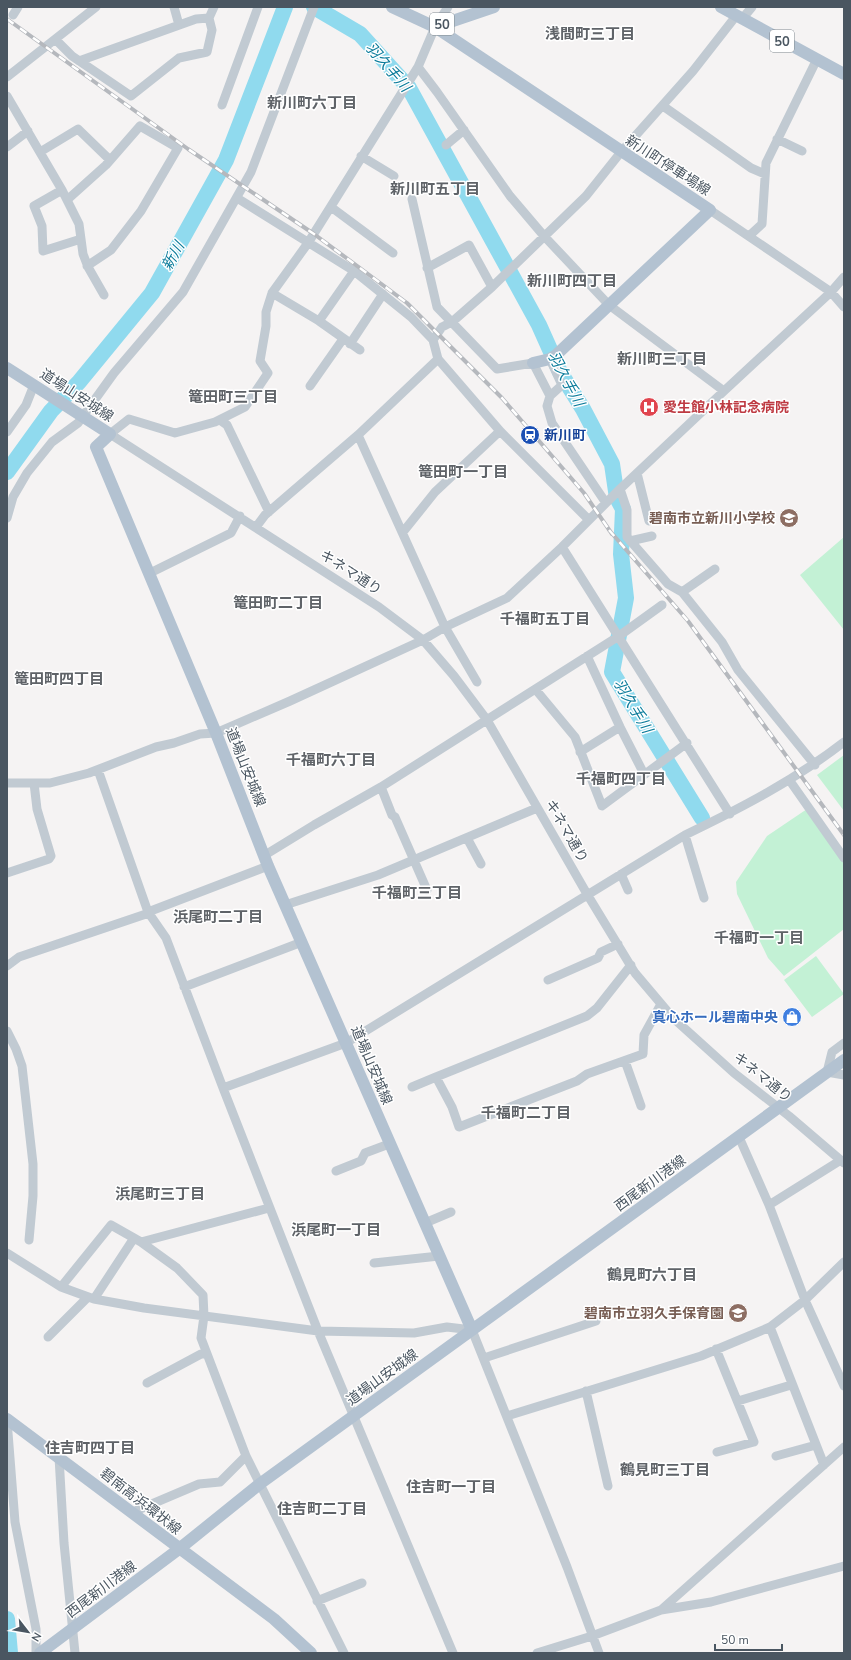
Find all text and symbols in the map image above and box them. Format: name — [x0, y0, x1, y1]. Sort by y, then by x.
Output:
road number: 50 — [430, 13, 454, 35]
district label: 浅間町三丁目 — [545, 24, 635, 44]
road number: 50 — [770, 30, 794, 52]
water label: 羽久手川 — [361, 38, 417, 98]
district label: 新川町六丁目 — [267, 93, 357, 113]
street label: 新川町停車場線 — [621, 131, 714, 200]
district label: 新川町五丁目 — [390, 179, 480, 199]
water label: 新川 — [157, 236, 190, 274]
district label: 新川町四丁目 — [527, 271, 617, 291]
water label: 羽久手川 — [543, 348, 590, 412]
district label: 新川町三丁目 — [617, 349, 707, 369]
street label: 道場山安城線 — [36, 365, 117, 426]
district label: 篭田町三丁目 — [188, 387, 278, 407]
hospital icon: 愛生館小林記念病院 — [638, 396, 660, 418]
place label: 愛生館小林記念病院 — [663, 398, 789, 417]
station icon: 新川町 — [519, 424, 541, 446]
place label: 新川町 — [544, 426, 586, 445]
district label: 篭田町一丁目 — [418, 462, 508, 482]
school or university icon: 碧南市立新川小学校 — [778, 507, 800, 529]
place label: 碧南市立新川小学校 — [649, 509, 775, 528]
street label: キネマ通り — [316, 545, 385, 599]
district label: 篭田町二丁目 — [233, 593, 323, 613]
district label: 千福町五丁目 — [500, 609, 590, 629]
district label: 篭田町四丁目 — [14, 669, 104, 689]
water label: 羽久手川 — [609, 675, 658, 739]
street label: 道場山安城線 — [221, 725, 270, 810]
district label: 千福町六丁目 — [286, 750, 376, 770]
district label: 千福町四丁目 — [576, 769, 666, 789]
street label: キネマ通り — [541, 796, 592, 866]
district label: 千福町三丁目 — [372, 883, 462, 903]
district label: 浜尾町二丁目 — [173, 907, 263, 927]
district label: 千福町一丁目 — [714, 928, 804, 948]
shop icon: 真心ホール碧南中央 — [781, 1006, 803, 1028]
place label: 真心ホール碧南中央 — [652, 1008, 778, 1027]
street label: 道場山安城線 — [346, 1023, 397, 1108]
street label: キネマ通り — [730, 1048, 796, 1107]
district label: 千福町二丁目 — [481, 1103, 571, 1123]
street label: 西尾新川港線 — [611, 1151, 690, 1216]
district label: 浜尾町三丁目 — [115, 1184, 205, 1204]
district label: 浜尾町一丁目 — [291, 1220, 381, 1240]
district label: 鶴見町六丁目 — [607, 1265, 697, 1285]
school or university icon: 碧南市立羽久手保育園 — [727, 1302, 749, 1324]
place label: 碧南市立羽久手保育園 — [584, 1304, 724, 1323]
street label: 道場山安城線 — [343, 1345, 422, 1410]
district label: 住吉町四丁目 — [45, 1438, 135, 1458]
district label: 鶴見町三丁目 — [620, 1460, 710, 1480]
street label: 碧南高浜環状線 — [96, 1464, 185, 1539]
district label: 住吉町一丁目 — [406, 1477, 496, 1497]
district label: 住吉町二丁目 — [277, 1499, 367, 1519]
street label: 西尾新川港線 — [62, 1557, 141, 1622]
north arrow — [8, 1612, 48, 1652]
scale bar — [715, 1626, 782, 1652]
text: N — [28, 1630, 45, 1644]
text: 50 m — [721, 1632, 749, 1648]

